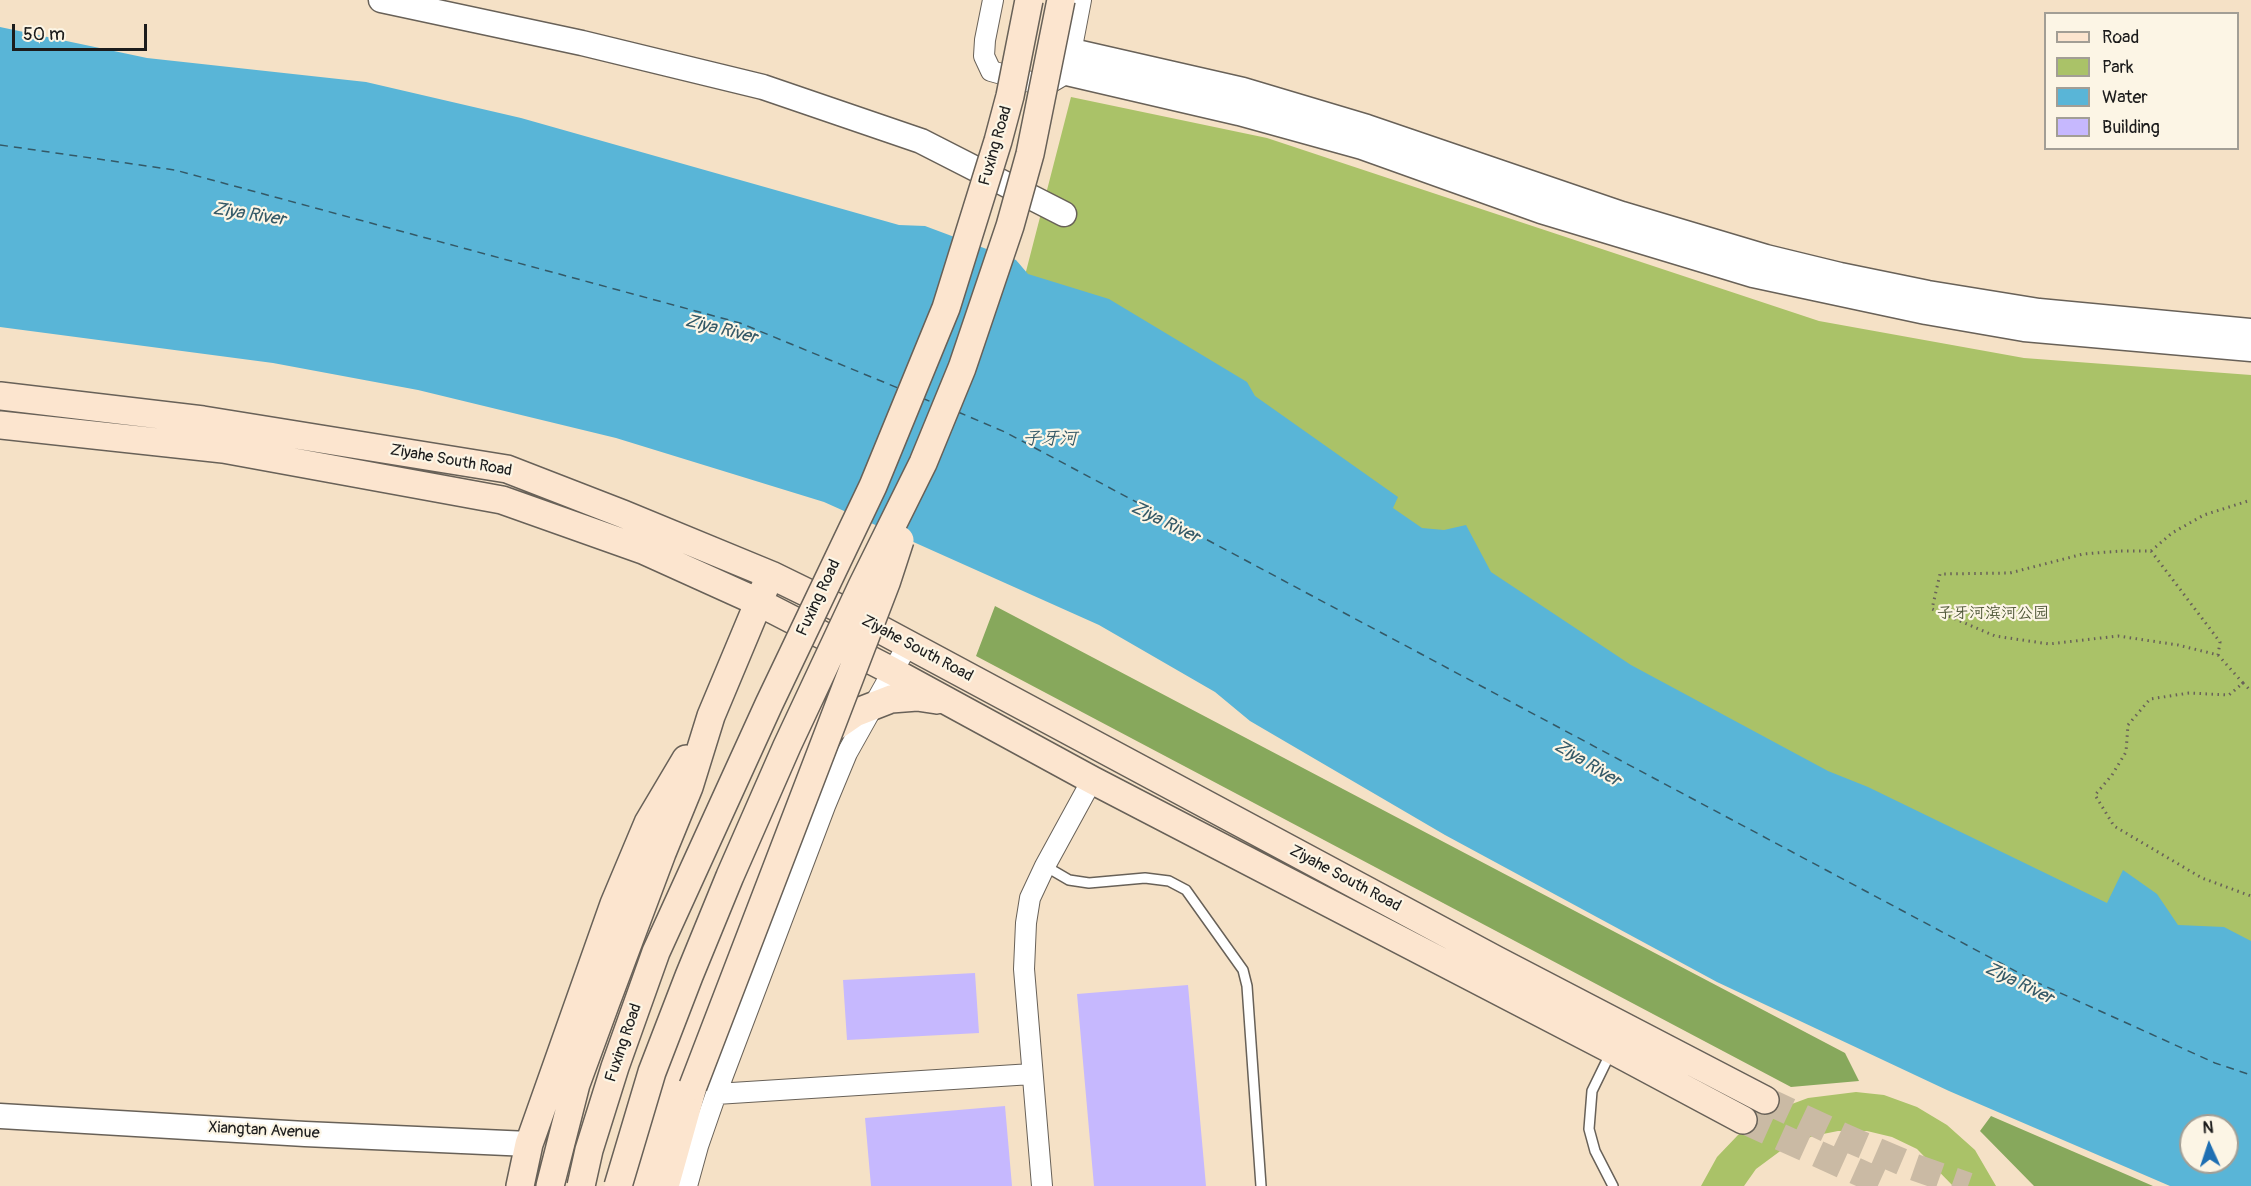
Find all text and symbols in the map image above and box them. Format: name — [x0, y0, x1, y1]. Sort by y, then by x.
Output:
scale bar — [15, 12, 150, 50]
legend — [2044, 12, 2239, 150]
text: 50 m — [23, 23, 65, 46]
text: Road — [2102, 26, 2139, 49]
text: Park — [2102, 56, 2134, 79]
text: Water — [2102, 86, 2148, 109]
street label: Fuxing Road — [975, 104, 1017, 188]
text: Building — [2102, 116, 2160, 139]
water label: Ziya River — [211, 199, 287, 231]
water label: Ziya River — [683, 311, 759, 349]
water label: 子牙河 — [1023, 428, 1077, 450]
street label: Ziyahe South Road — [389, 441, 513, 481]
water label: Ziya River — [1127, 497, 1203, 549]
street label: Fuxing Road — [793, 557, 845, 639]
park label: 子牙河滨河公园 — [1937, 604, 2049, 624]
street label: Ziyahe South Road — [858, 612, 976, 686]
water label: Ziya River — [1550, 736, 1624, 792]
street label: Ziyahe South Road — [1286, 842, 1404, 916]
water label: Ziya River — [1981, 958, 2057, 1010]
street label: Fuxing Road — [602, 1001, 646, 1085]
north arrow — [2179, 1114, 2239, 1174]
text: N — [2202, 1118, 2214, 1138]
street label: Xiangtan Avenue — [208, 1119, 320, 1143]

